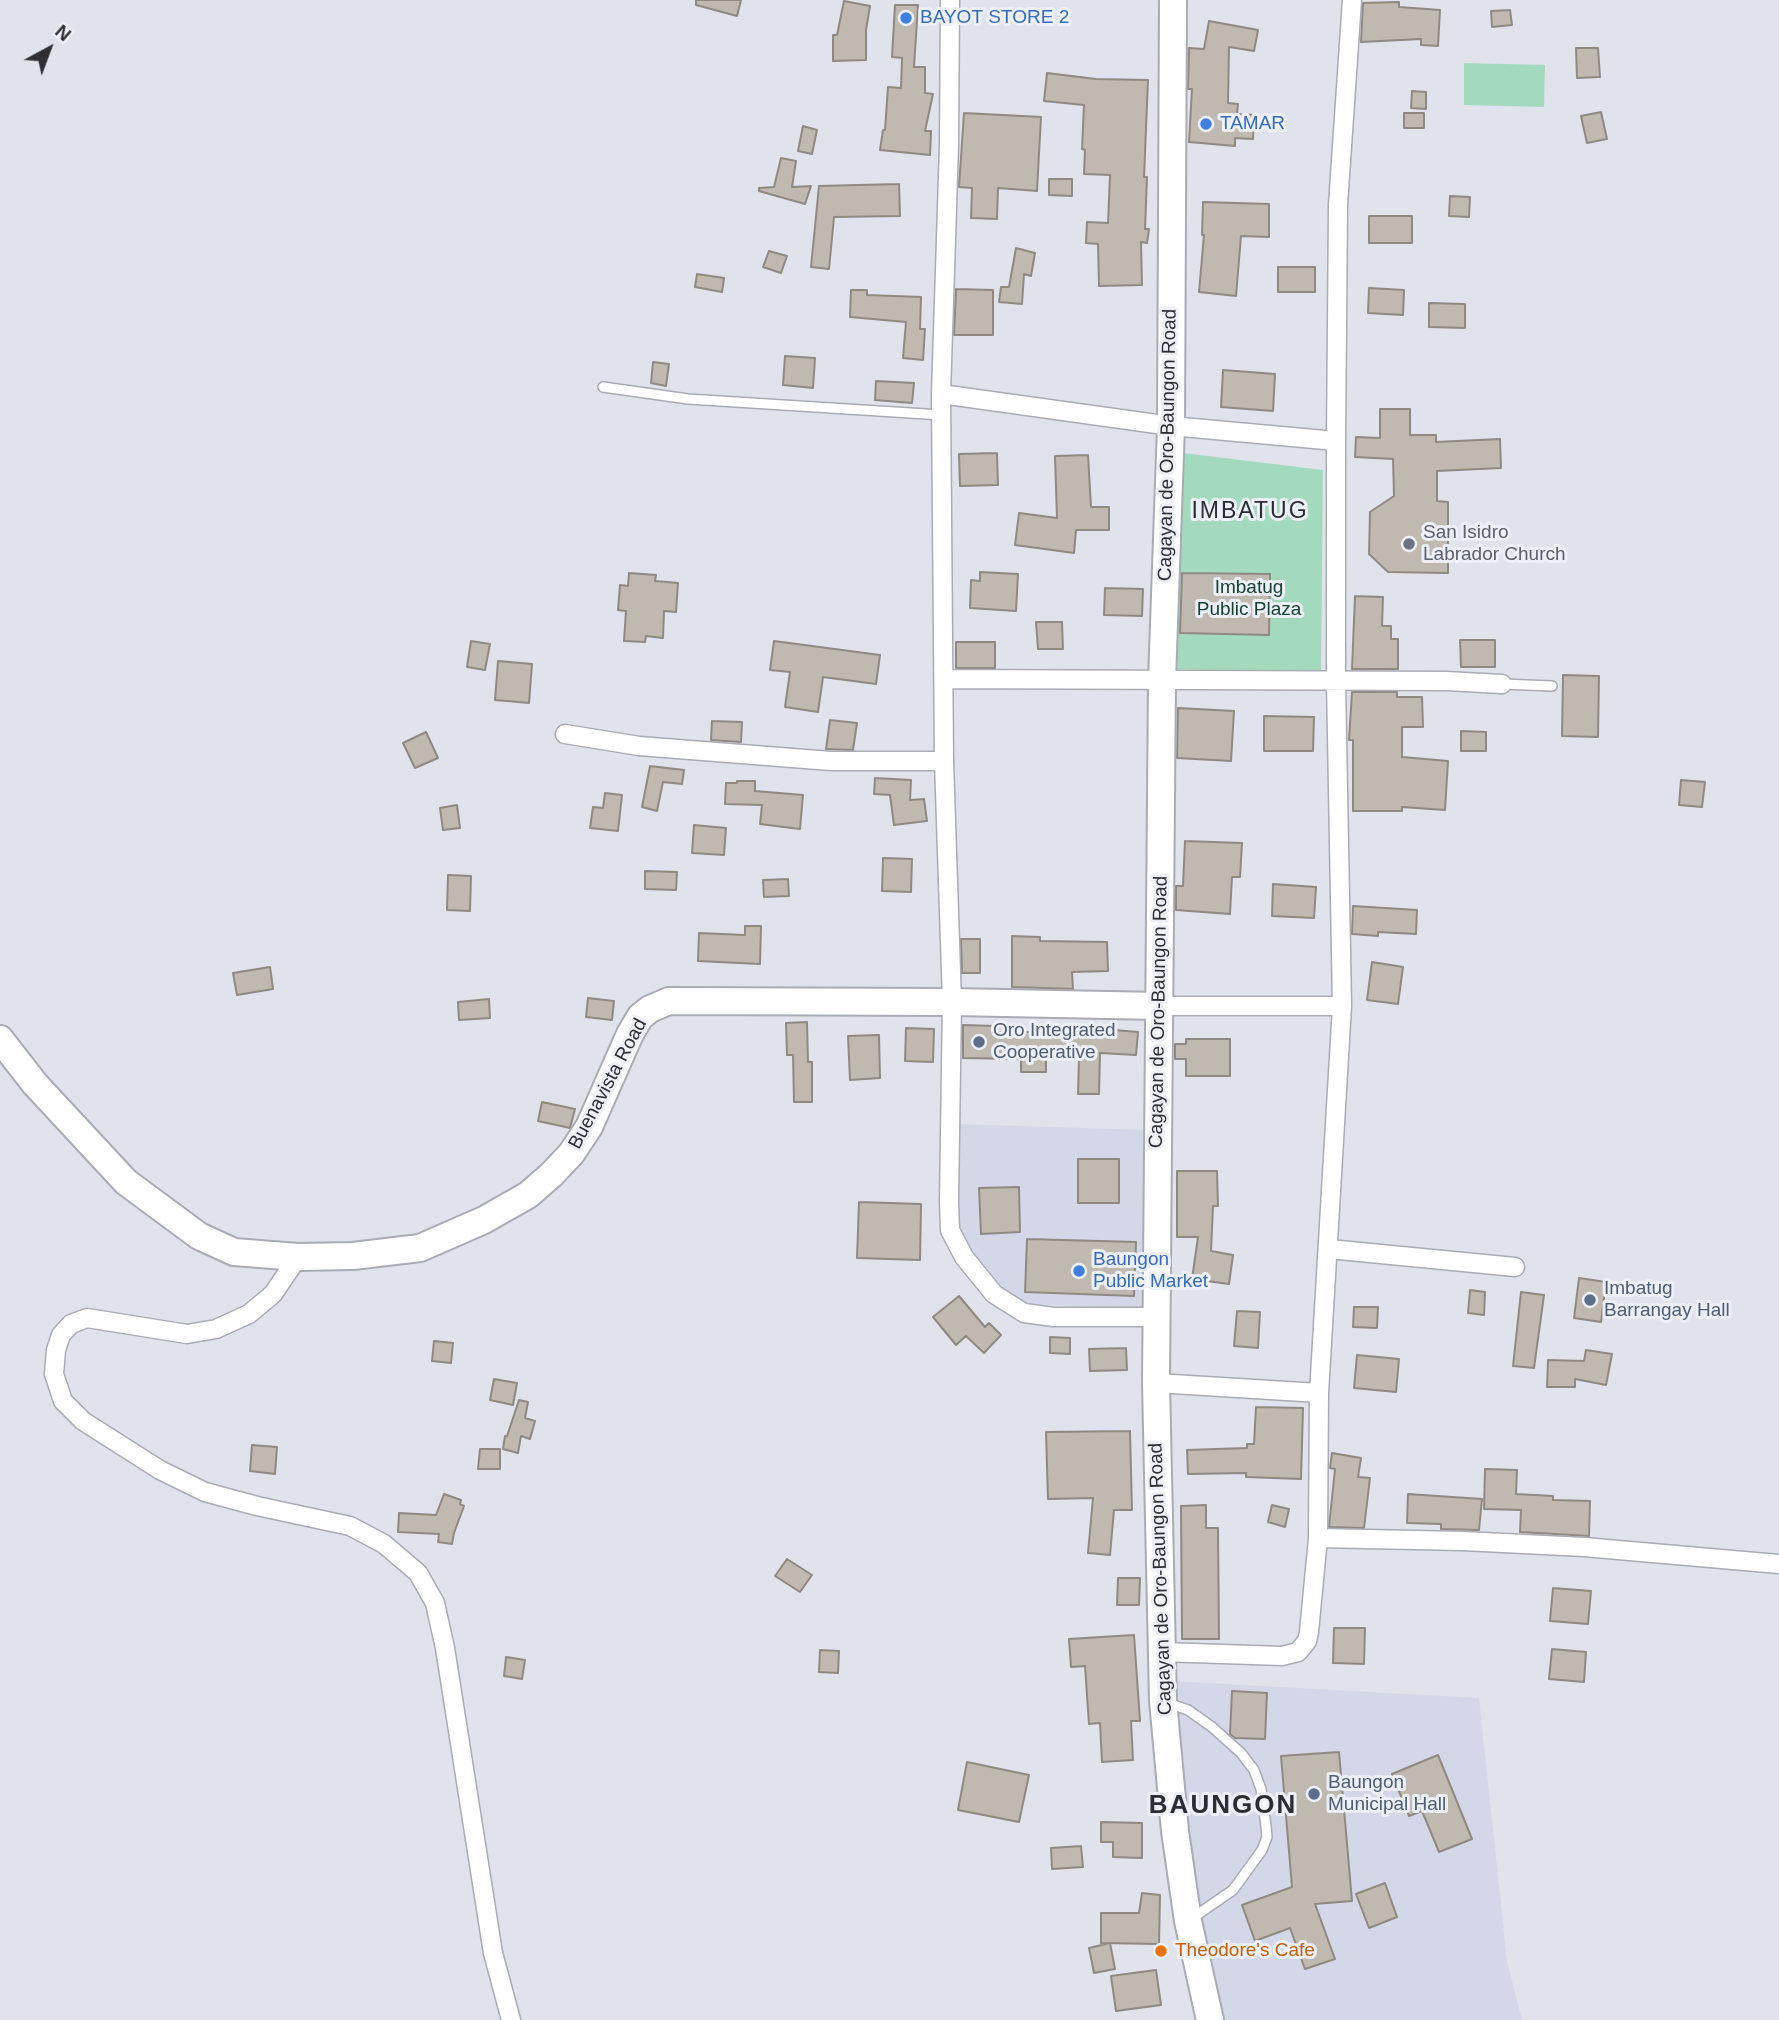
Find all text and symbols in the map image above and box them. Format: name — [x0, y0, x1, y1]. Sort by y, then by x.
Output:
place label: BAYOT STORE 2 — [920, 7, 1069, 29]
marker: BAYOT STORE 2 — [898, 10, 914, 26]
north arrow — [14, 14, 84, 84]
text: N — [51, 20, 75, 45]
place label: TAMAR — [1220, 113, 1285, 135]
marker: TAMAR — [1198, 116, 1214, 132]
street label: Cagayan de Oro-Baungon Road — [1154, 309, 1182, 581]
district label: IMBATUG — [1192, 498, 1308, 526]
place label: San Isidro Labrador Church — [1423, 522, 1566, 566]
marker: San Isidro Labrador Church — [1401, 536, 1417, 552]
park label: Imbatug Public Plaza — [1197, 577, 1301, 621]
street label: Cagayan de Oro-Baungon Road — [1145, 876, 1173, 1148]
street label: Buenavista Road — [564, 1015, 652, 1153]
place label: Oro Integrated Cooperative — [993, 1020, 1116, 1064]
marker: Oro Integrated Cooperative — [971, 1034, 987, 1050]
place label: Baungon Public Market — [1093, 1249, 1208, 1293]
marker: Baungon Public Market — [1071, 1263, 1087, 1279]
place label: Imbatug Barrangay Hall — [1604, 1278, 1730, 1322]
marker: Imbatug Barrangay Hall — [1582, 1292, 1598, 1308]
street label: Cagayan de Oro-Baungon Road — [1145, 1442, 1177, 1716]
place label: Baungon Municipal Hall — [1328, 1772, 1446, 1816]
marker: Baungon Municipal Hall — [1306, 1786, 1322, 1802]
district label: BAUNGON — [1150, 1790, 1296, 1822]
place label: Theodore's Cafe — [1175, 1940, 1315, 1962]
marker: Theodore's Cafe — [1153, 1943, 1169, 1959]

